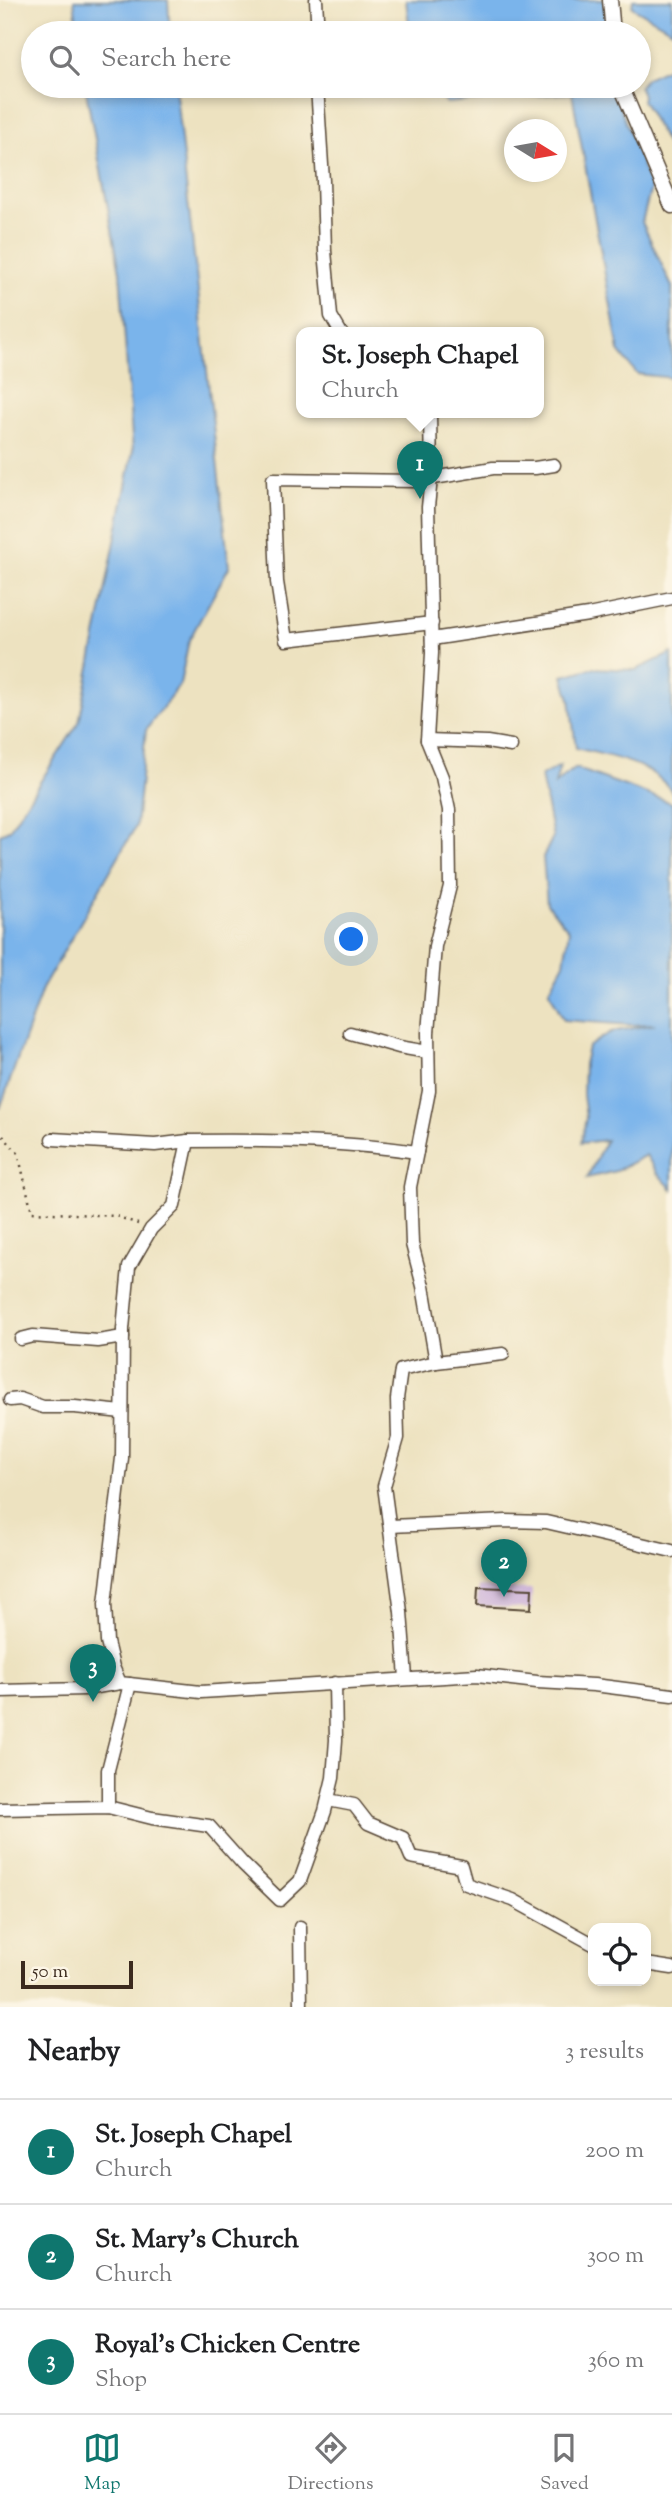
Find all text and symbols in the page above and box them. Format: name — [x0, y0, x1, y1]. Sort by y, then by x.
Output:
search box — [21, 21, 651, 98]
icon: search — [45, 41, 83, 79]
text: Search here — [101, 41, 231, 78]
north arrow — [504, 119, 567, 182]
popup — [296, 327, 544, 418]
text: St. Joseph Chapel — [321, 338, 519, 375]
text: Church — [321, 375, 399, 408]
pin: 1 — [397, 441, 443, 499]
your location — [334, 922, 368, 956]
pin: 2 — [481, 1539, 527, 1597]
pin: 3 — [70, 1644, 116, 1702]
map controls — [588, 1923, 651, 1986]
button: locate — [588, 1923, 651, 1986]
scale bar — [21, 1958, 133, 1990]
text: 50 m — [32, 1959, 68, 1986]
text: Nearby — [28, 2031, 120, 2074]
text: 3 results — [565, 2036, 644, 2069]
text: St. Joseph Chapel — [95, 2117, 292, 2154]
text: 1 — [47, 2135, 55, 2168]
text: 200 m — [585, 2135, 644, 2168]
text: Church — [95, 2154, 173, 2187]
text: St. Mary's Church — [95, 2222, 299, 2259]
text: 2 — [46, 2240, 56, 2273]
text: 300 m — [587, 2240, 644, 2273]
text: Church — [95, 2259, 173, 2292]
text: Royal's Chicken Centre — [95, 2327, 360, 2364]
text: 3 — [46, 2345, 56, 2378]
text: 360 m — [587, 2345, 644, 2378]
text: Shop — [95, 2364, 147, 2397]
tab: Map — [83, 2429, 121, 2498]
tab: Directions — [288, 2429, 373, 2498]
tab: Saved — [540, 2429, 589, 2498]

